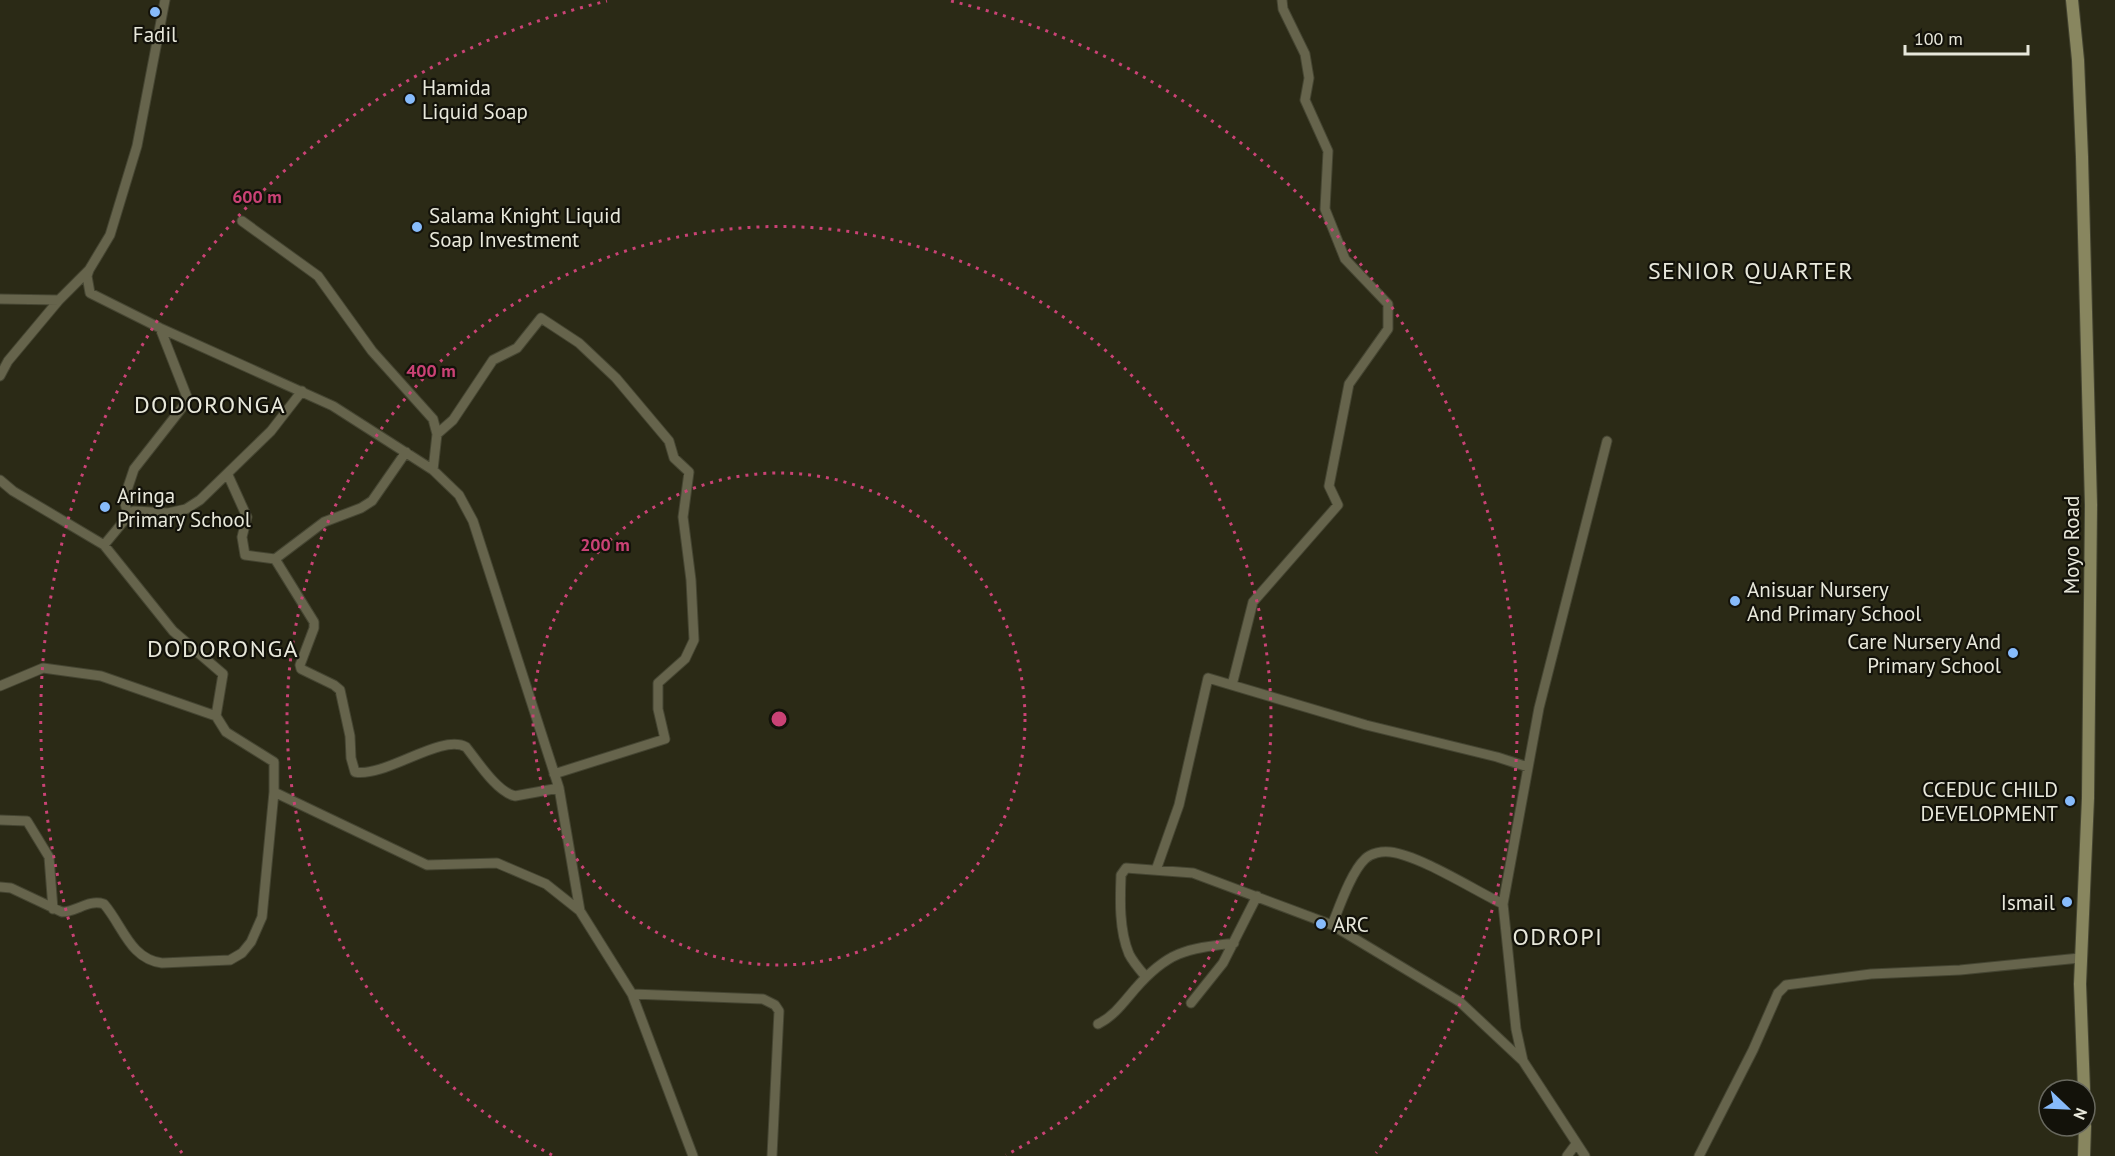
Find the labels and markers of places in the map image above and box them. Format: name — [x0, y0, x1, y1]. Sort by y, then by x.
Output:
marker: Fadil — [148, 5, 162, 19]
place label: Fadil — [133, 21, 177, 48]
place label: Hamida Liquid Soap — [422, 74, 528, 125]
marker: Hamida Liquid Soap — [403, 92, 417, 106]
place label: Salama Knight Liquid Soap Investment — [429, 202, 621, 253]
marker: Salama Knight Liquid Soap Investment — [410, 220, 424, 234]
place label: Aringa Primary School — [117, 482, 251, 533]
marker: Aringa Primary School — [98, 500, 112, 514]
place label: Anisuar Nursery And Primary School — [1747, 576, 1921, 627]
marker: Anisuar Nursery And Primary School — [1728, 594, 1742, 608]
place label: Care Nursery And Primary School — [1847, 628, 2001, 679]
marker: Care Nursery And Primary School — [2006, 646, 2020, 660]
centre of rings — [769, 709, 789, 729]
place label: CCEDUC CHILD DEVELOPMENT — [1921, 776, 2058, 827]
marker: CCEDUC CHILD DEVELOPMENT — [2063, 794, 2077, 808]
place label: Ismail — [2001, 889, 2055, 916]
marker: Ismail — [2060, 895, 2074, 909]
place label: ARC — [1333, 911, 1369, 938]
marker: ARC — [1314, 917, 1328, 931]

